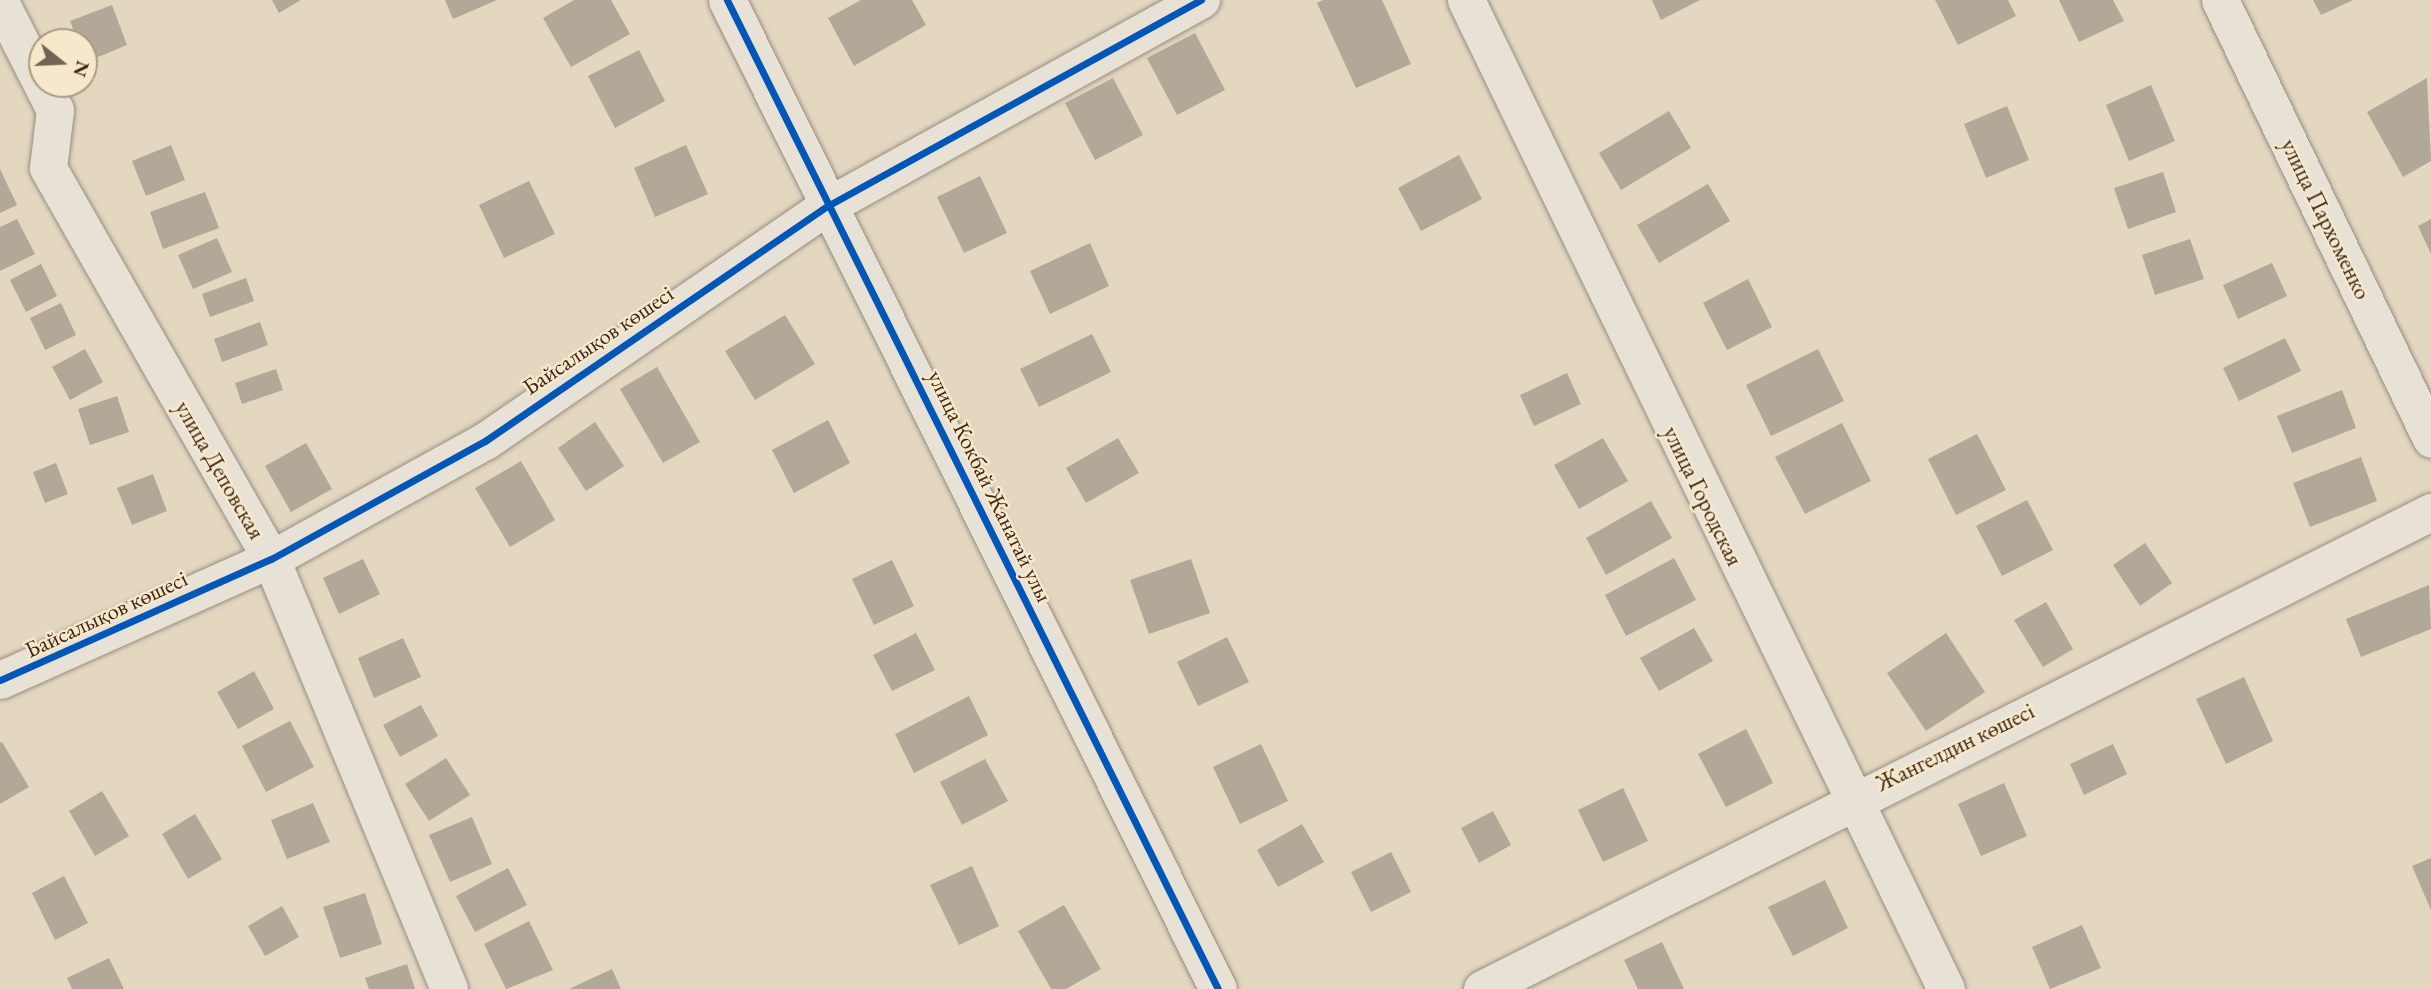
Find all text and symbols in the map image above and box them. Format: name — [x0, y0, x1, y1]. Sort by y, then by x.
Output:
north arrow — [28, 28, 98, 98]
text: N — [67, 58, 96, 80]
street label: улица Пархоменко — [2275, 134, 2377, 304]
street label: Байсалықов көшесі — [517, 279, 679, 401]
street label: улица Кокбай Жанатай улы — [922, 366, 1058, 606]
street label: улица Деповская — [169, 396, 271, 544]
street label: улица Городская — [1657, 422, 1749, 570]
street label: Байсалықов көшесі — [20, 564, 192, 664]
street label: Жангелдин көшесі — [1871, 697, 2039, 797]

